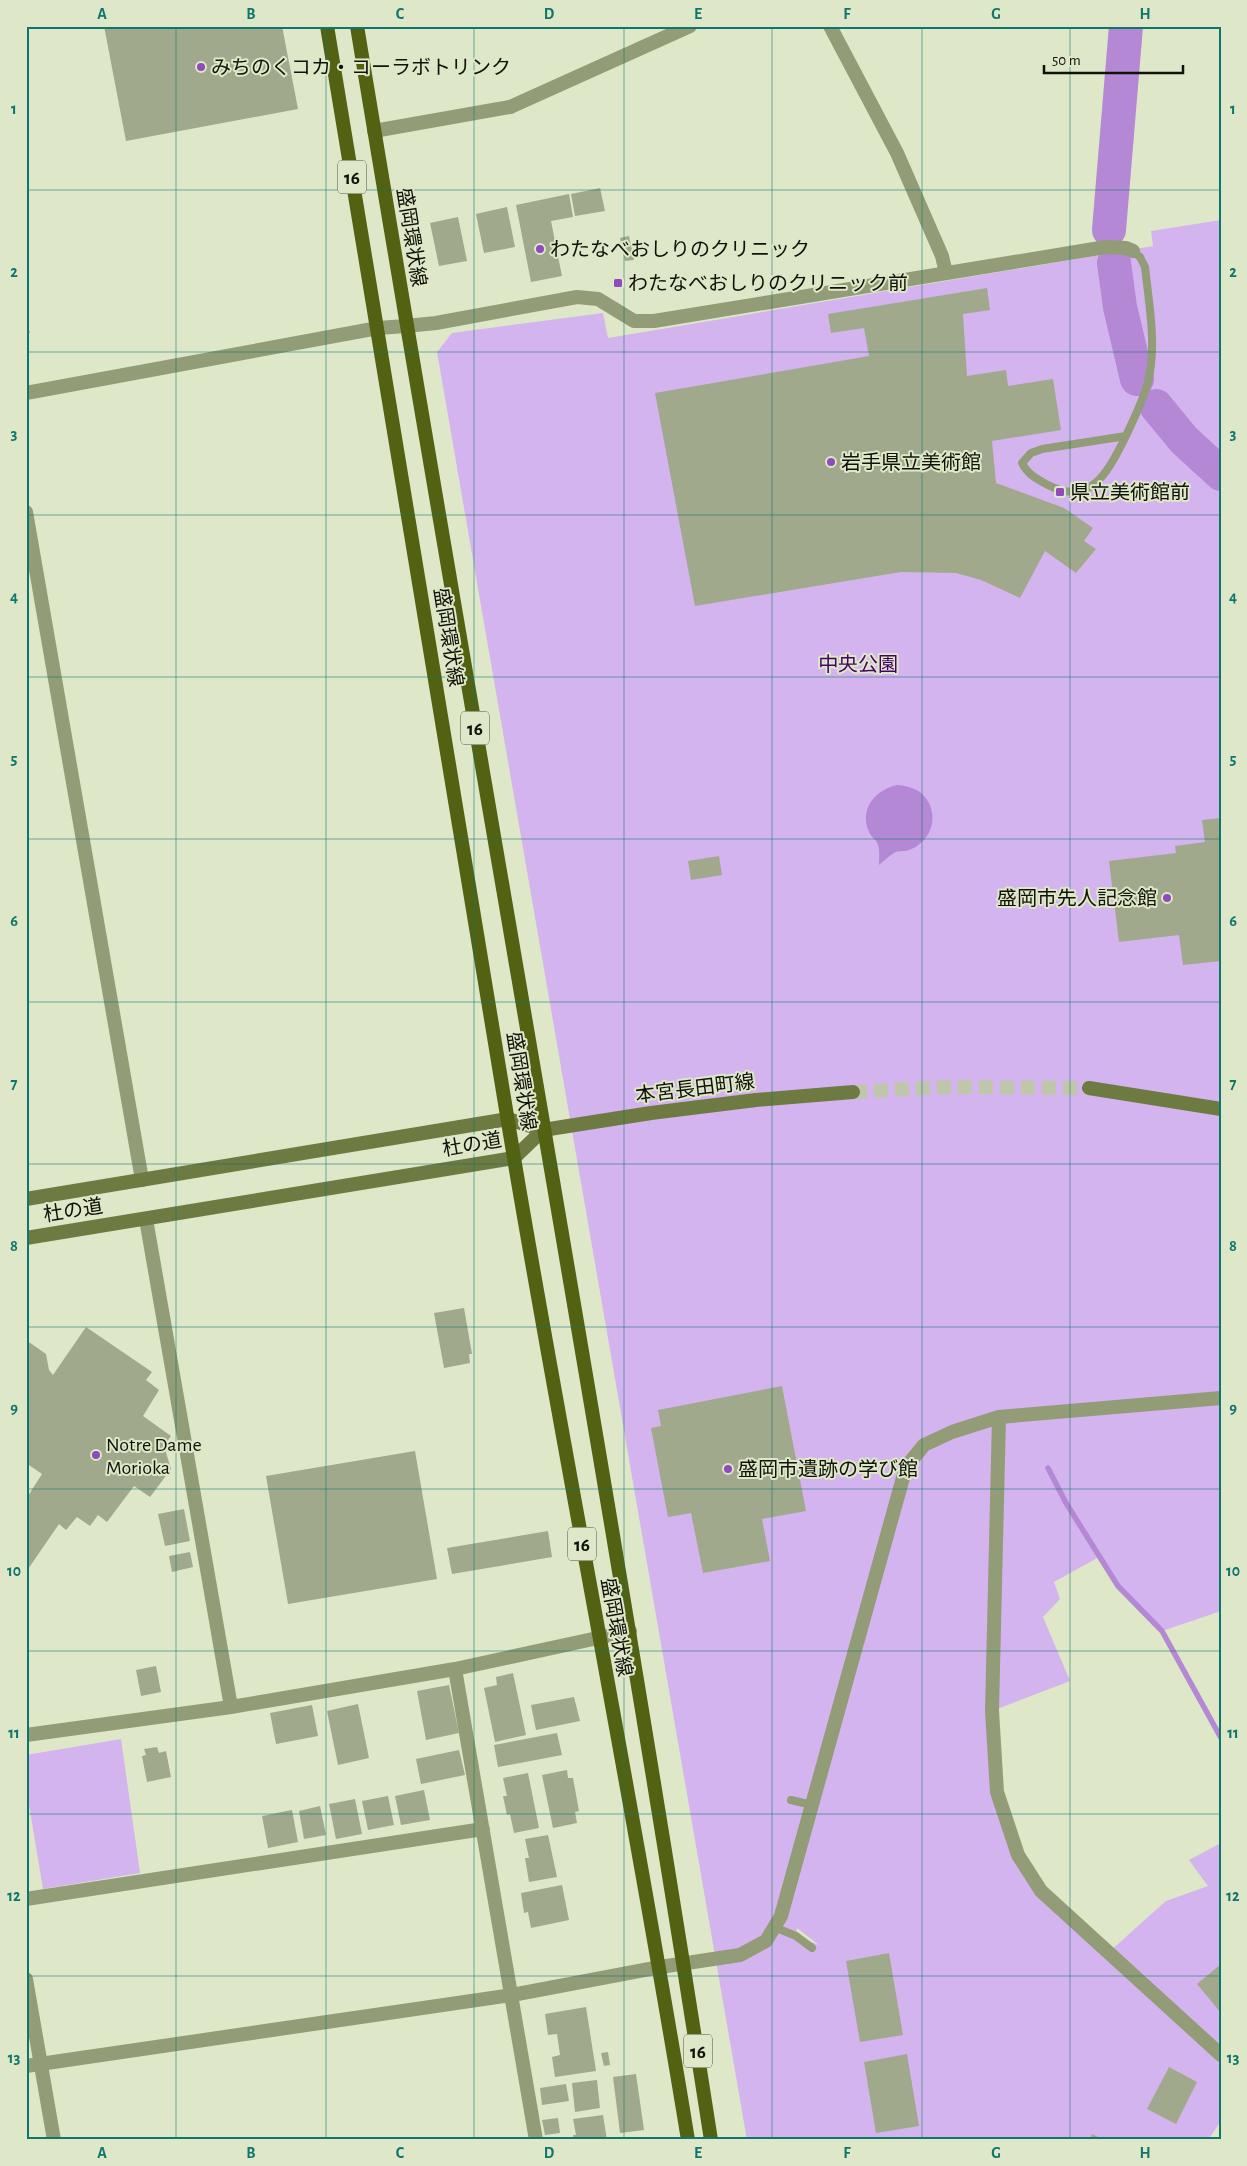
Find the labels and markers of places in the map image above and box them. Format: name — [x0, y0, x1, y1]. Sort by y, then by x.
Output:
place label: みちのくコカ・コーラボトリンク — [211, 57, 511, 78]
marker: みちのくコカ・コーラボトリンク — [195, 61, 207, 73]
place label: わたなべおしりのクリニック — [550, 239, 810, 260]
marker: わたなべおしりのクリニック — [534, 243, 546, 255]
place label: わたなべおしりのクリニック前 — [628, 273, 908, 294]
marker: わたなべおしりのクリニック前 — [612, 277, 624, 289]
place label: 岩手県立美術館 — [841, 452, 981, 473]
marker: 岩手県立美術館 — [825, 456, 837, 468]
place label: 県立美術館前 — [1070, 482, 1190, 503]
marker: 県立美術館前 — [1054, 486, 1066, 498]
place label: 盛岡市先人記念館 — [997, 888, 1157, 909]
marker: 盛岡市先人記念館 — [1161, 892, 1173, 904]
place label: Notre Dame Morioka — [106, 1435, 202, 1478]
marker: Notre Dame Morioka — [90, 1449, 102, 1461]
place label: 盛岡市遺跡の学び館 — [738, 1459, 918, 1480]
marker: 盛岡市遺跡の学び館 — [722, 1463, 734, 1475]

